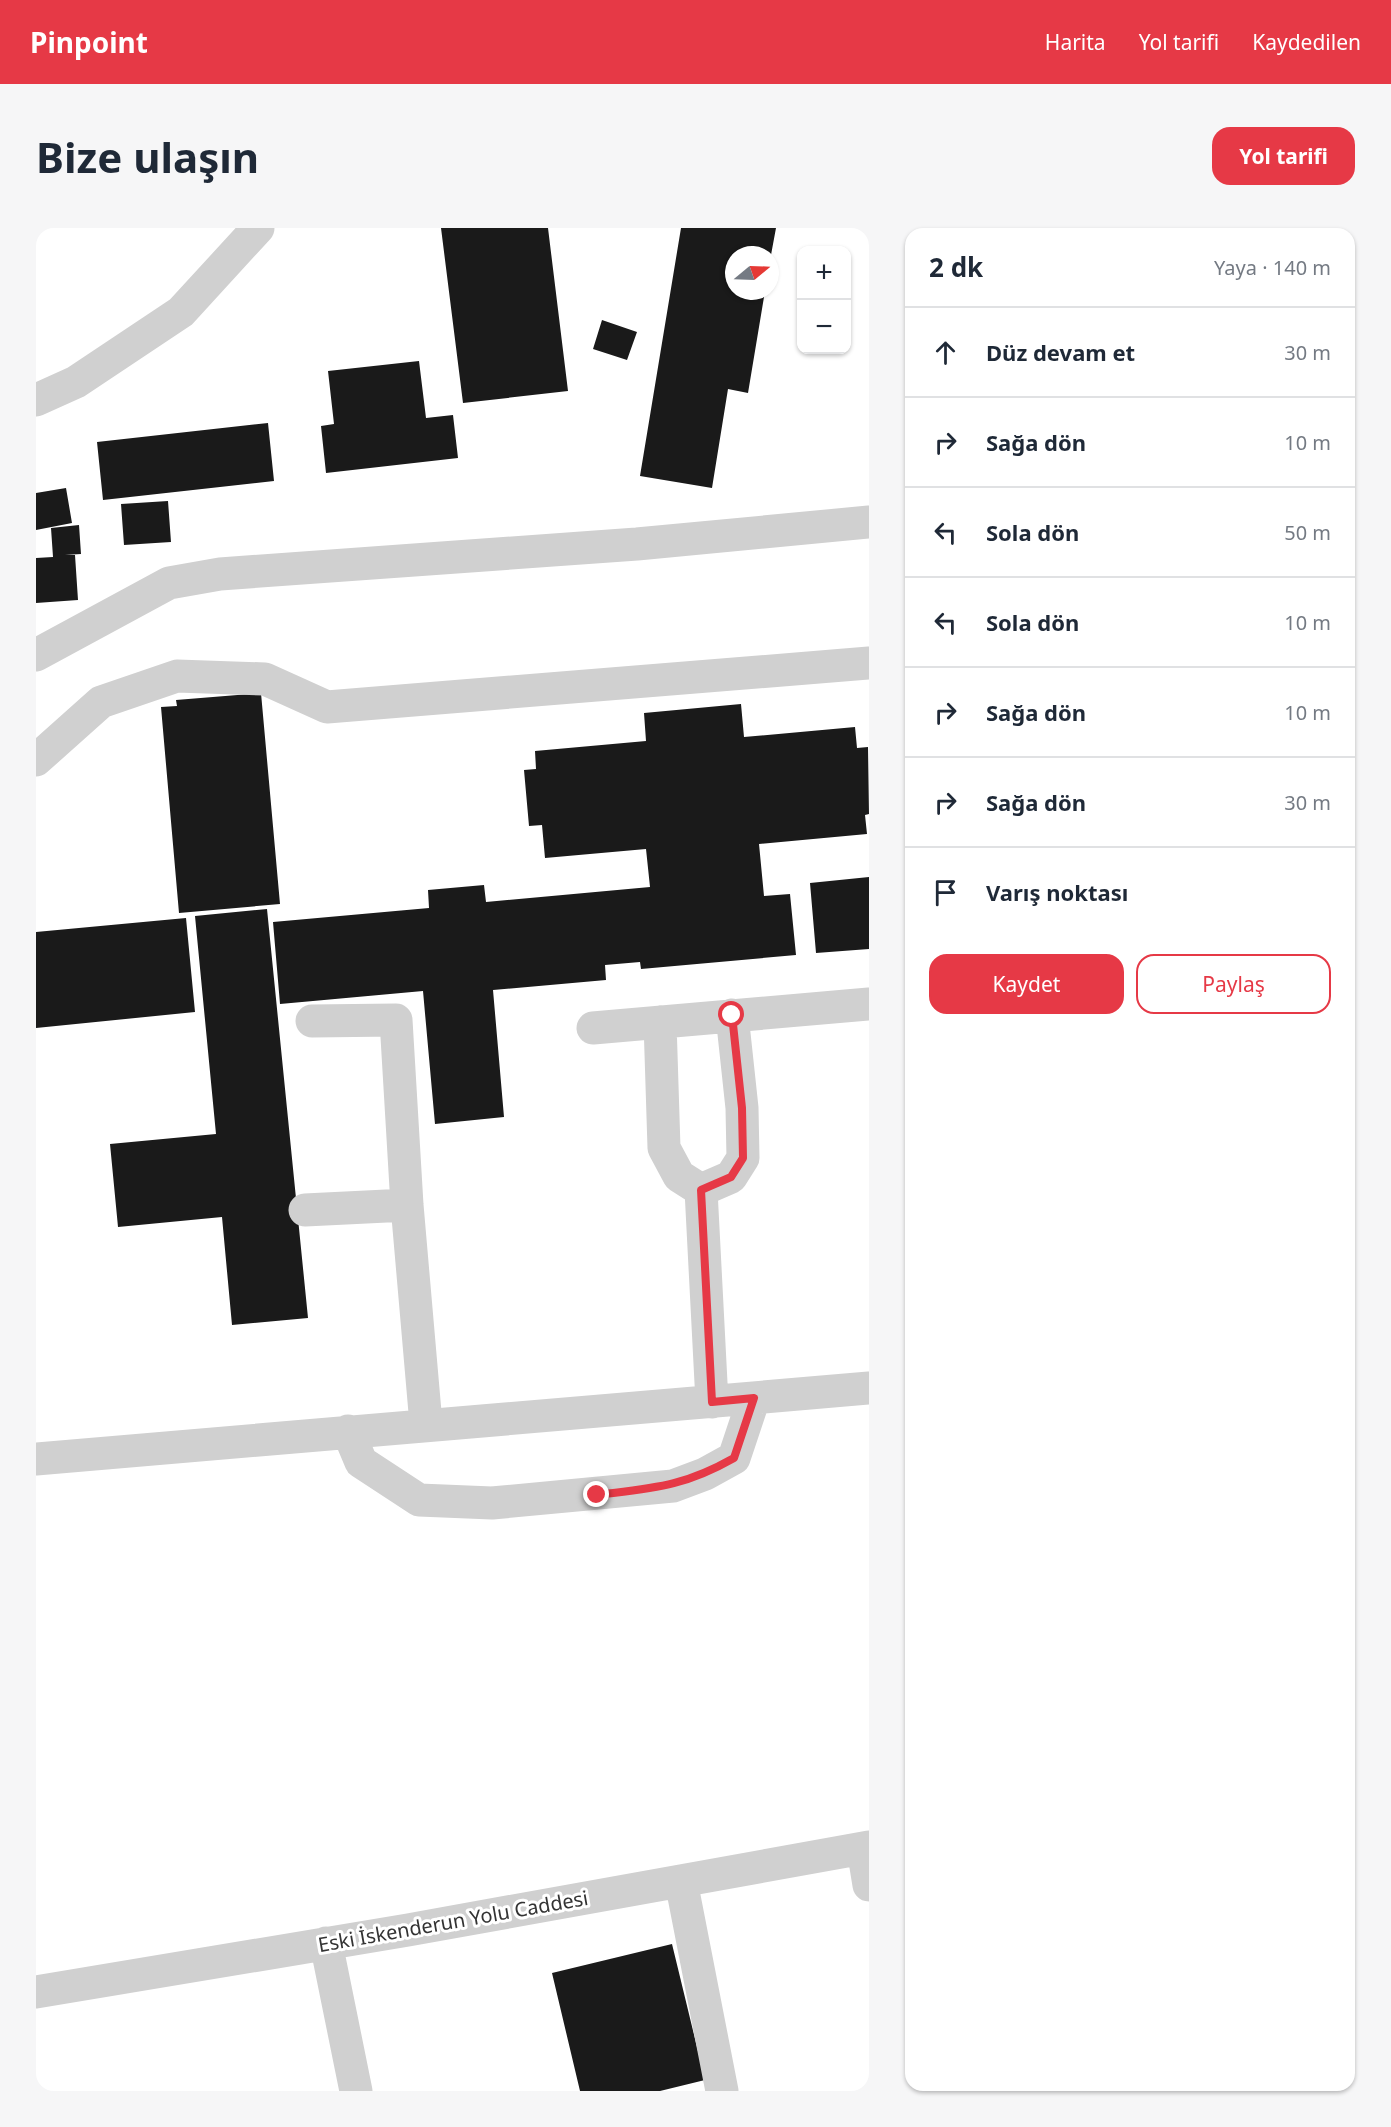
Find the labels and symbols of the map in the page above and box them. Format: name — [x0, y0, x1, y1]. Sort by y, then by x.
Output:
north arrow — [725, 246, 779, 300]
route start — [718, 1001, 744, 1027]
route end — [583, 1481, 609, 1507]
street label: Eski İskenderun Yolu Caddesi — [316, 1884, 590, 1958]

